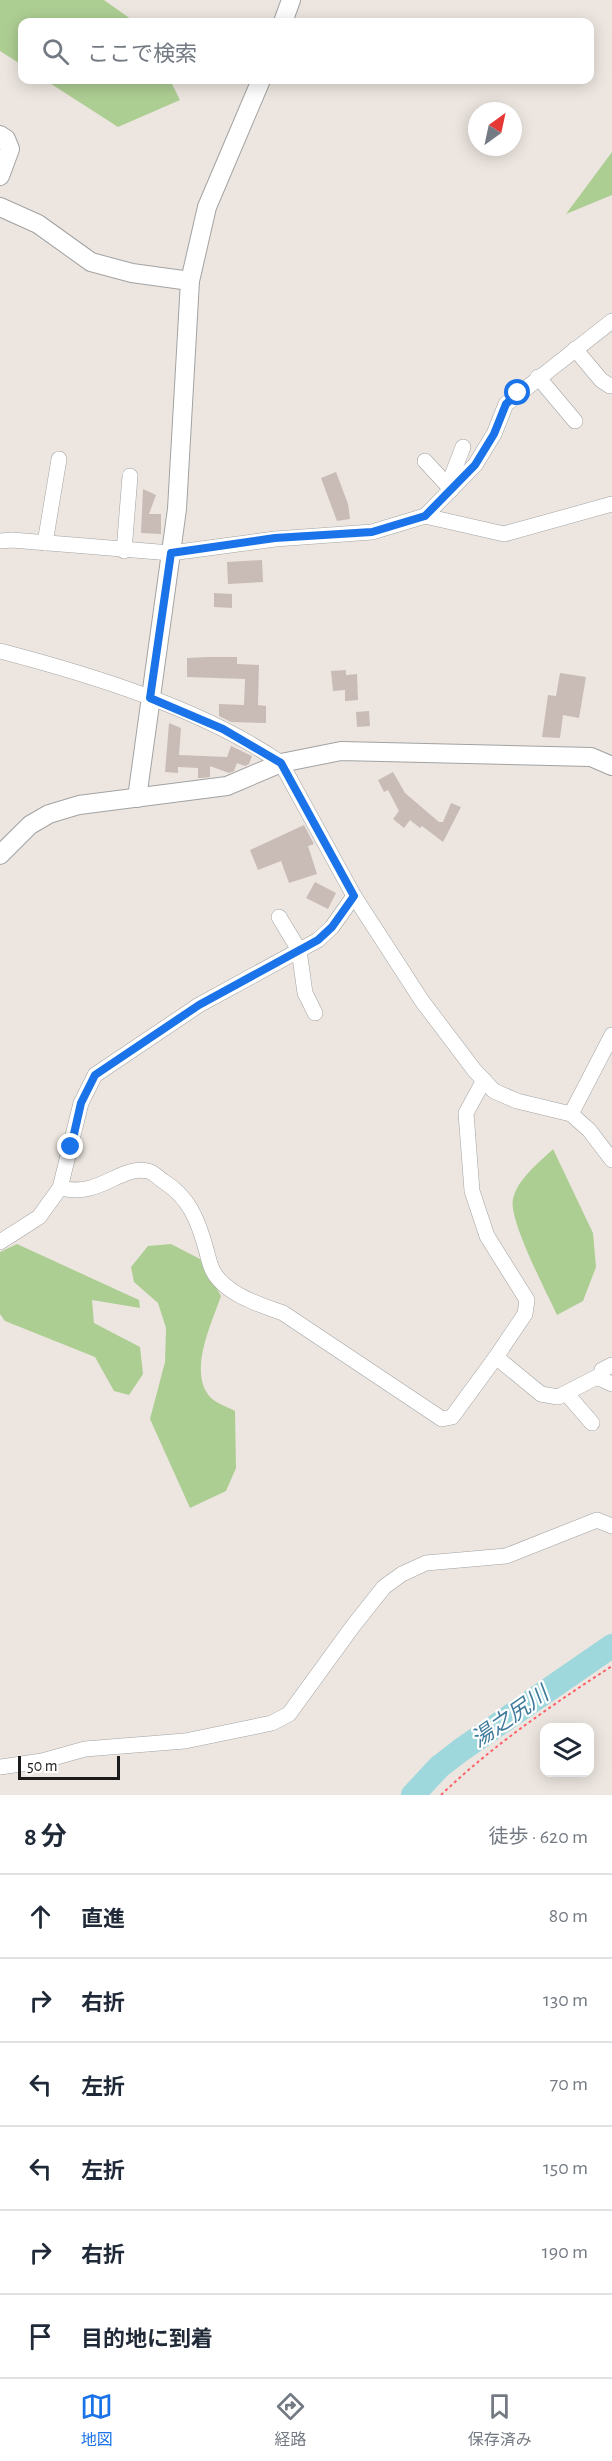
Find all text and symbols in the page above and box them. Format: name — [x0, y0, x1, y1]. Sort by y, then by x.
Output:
search box — [18, 18, 594, 84]
icon: search — [39, 35, 72, 68]
text: ここで検索 — [87, 43, 197, 65]
north arrow — [468, 102, 522, 156]
route start — [504, 379, 530, 405]
route end — [57, 1133, 83, 1159]
water label: 湯之尻川 — [467, 1681, 554, 1751]
map controls — [540, 1723, 594, 1777]
button: layers — [540, 1723, 594, 1777]
scale bar — [18, 1753, 120, 1780]
text: 50 m — [27, 1758, 58, 1774]
text: 8 分 — [24, 1824, 67, 1850]
text: 徒歩 · 620 m — [488, 1827, 588, 1847]
icon: ahead — [24, 1900, 57, 1933]
text: 80 m — [549, 1906, 588, 1926]
text: 直進 — [81, 1908, 125, 1930]
icon: right — [24, 1984, 57, 2017]
text: 130 m — [543, 1990, 588, 2010]
text: 右折 — [81, 1992, 125, 2014]
icon: left — [24, 2068, 57, 2101]
text: 70 m — [550, 2074, 588, 2094]
text: 左折 — [81, 2076, 125, 2098]
icon: left — [24, 2152, 57, 2185]
text: 150 m — [543, 2158, 588, 2178]
text: 左折 — [81, 2160, 125, 2182]
icon: right — [24, 2236, 57, 2269]
text: 190 m — [542, 2242, 588, 2262]
text: 右折 — [81, 2244, 125, 2266]
icon: arrive — [24, 2320, 57, 2353]
text: 目的地に到着 — [81, 2328, 213, 2350]
tab: 地図 — [80, 2390, 113, 2450]
tab: 経路 — [274, 2390, 307, 2450]
tab: 保存済み — [468, 2390, 532, 2450]

